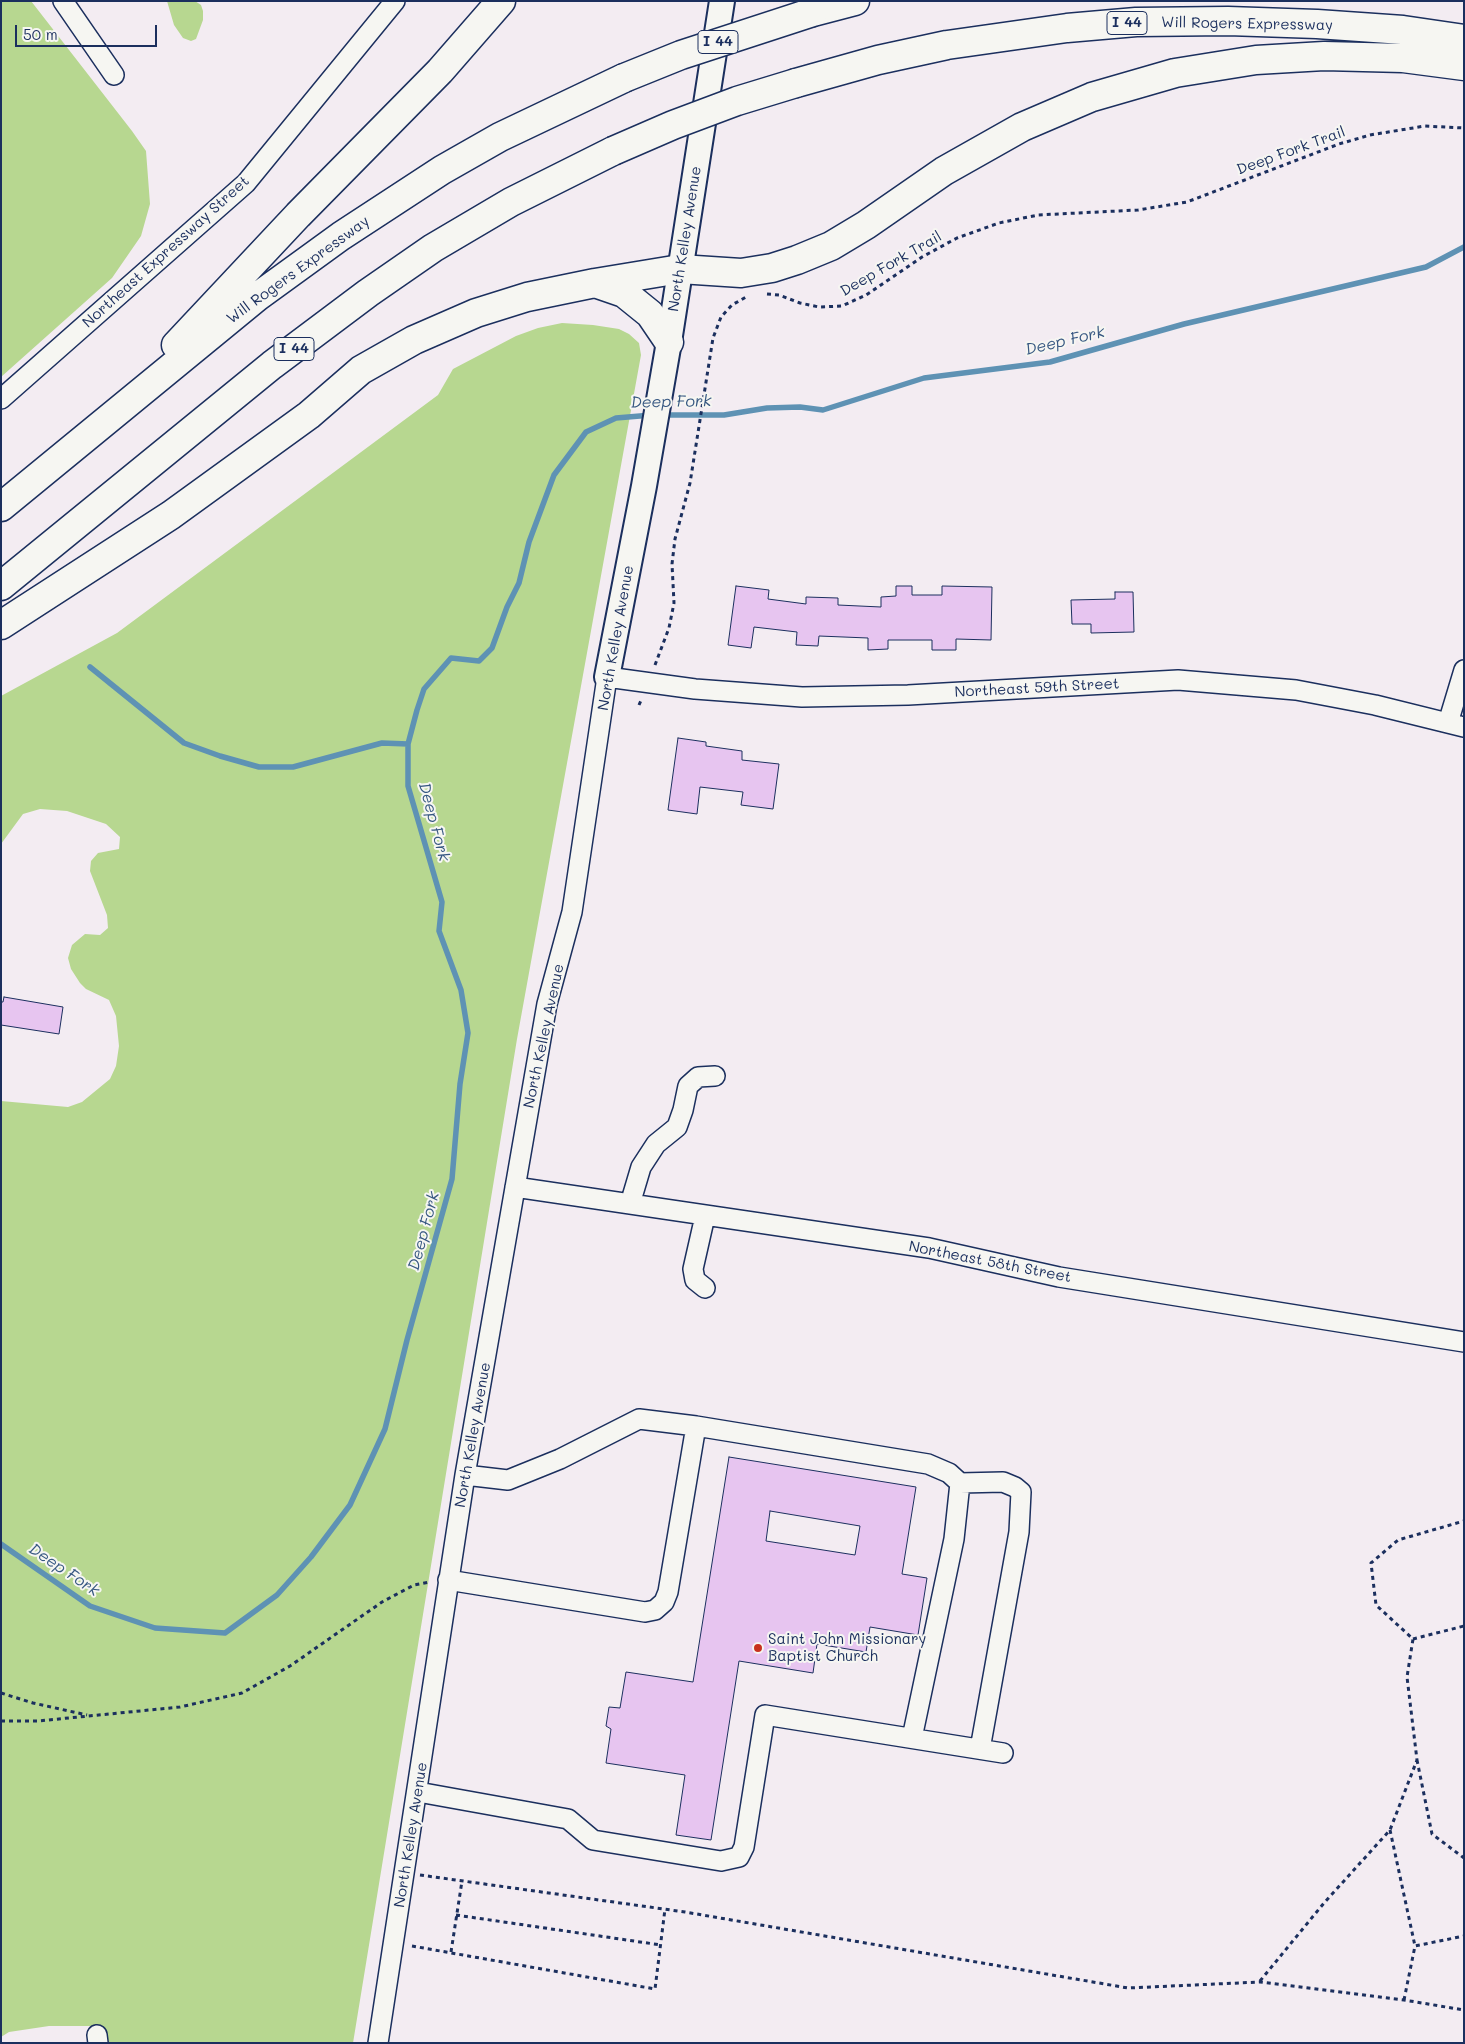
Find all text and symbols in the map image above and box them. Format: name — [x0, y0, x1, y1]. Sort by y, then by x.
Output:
road number: I 44 — [1107, 12, 1147, 34]
street label: Will Rogers Expressway — [1161, 14, 1333, 34]
scale bar — [18, 15, 160, 47]
text: 50 m — [23, 24, 58, 44]
road number: I 44 — [698, 31, 738, 54]
street label: Deep Fork Trail — [1234, 123, 1348, 179]
street label: North Kelley Avenue — [665, 165, 705, 313]
street label: Northeast Expressway Street — [79, 172, 253, 332]
street label: Will Rogers Expressway — [223, 212, 373, 328]
street label: Deep Fork Trail — [837, 228, 945, 300]
water label: Deep Fork — [1023, 323, 1107, 359]
road number: I 44 — [274, 338, 314, 360]
water label: Deep Fork — [630, 392, 712, 412]
street label: North Kelley Avenue — [594, 564, 638, 712]
street label: Northeast 59th Street — [954, 675, 1120, 701]
water label: Deep Fork — [414, 781, 454, 863]
street label: North Kelley Avenue — [520, 962, 568, 1110]
water label: Deep Fork — [404, 1190, 444, 1272]
street label: Northeast 58th Street — [907, 1237, 1073, 1287]
street label: North Kelley Avenue — [451, 1361, 495, 1509]
water label: Deep Fork — [25, 1539, 103, 1601]
place label: Saint John Missionary Baptist Church — [768, 1630, 926, 1665]
marker: Saint John Missionary Baptist Church — [752, 1642, 764, 1654]
street label: North Kelley Avenue — [391, 1761, 431, 1909]

